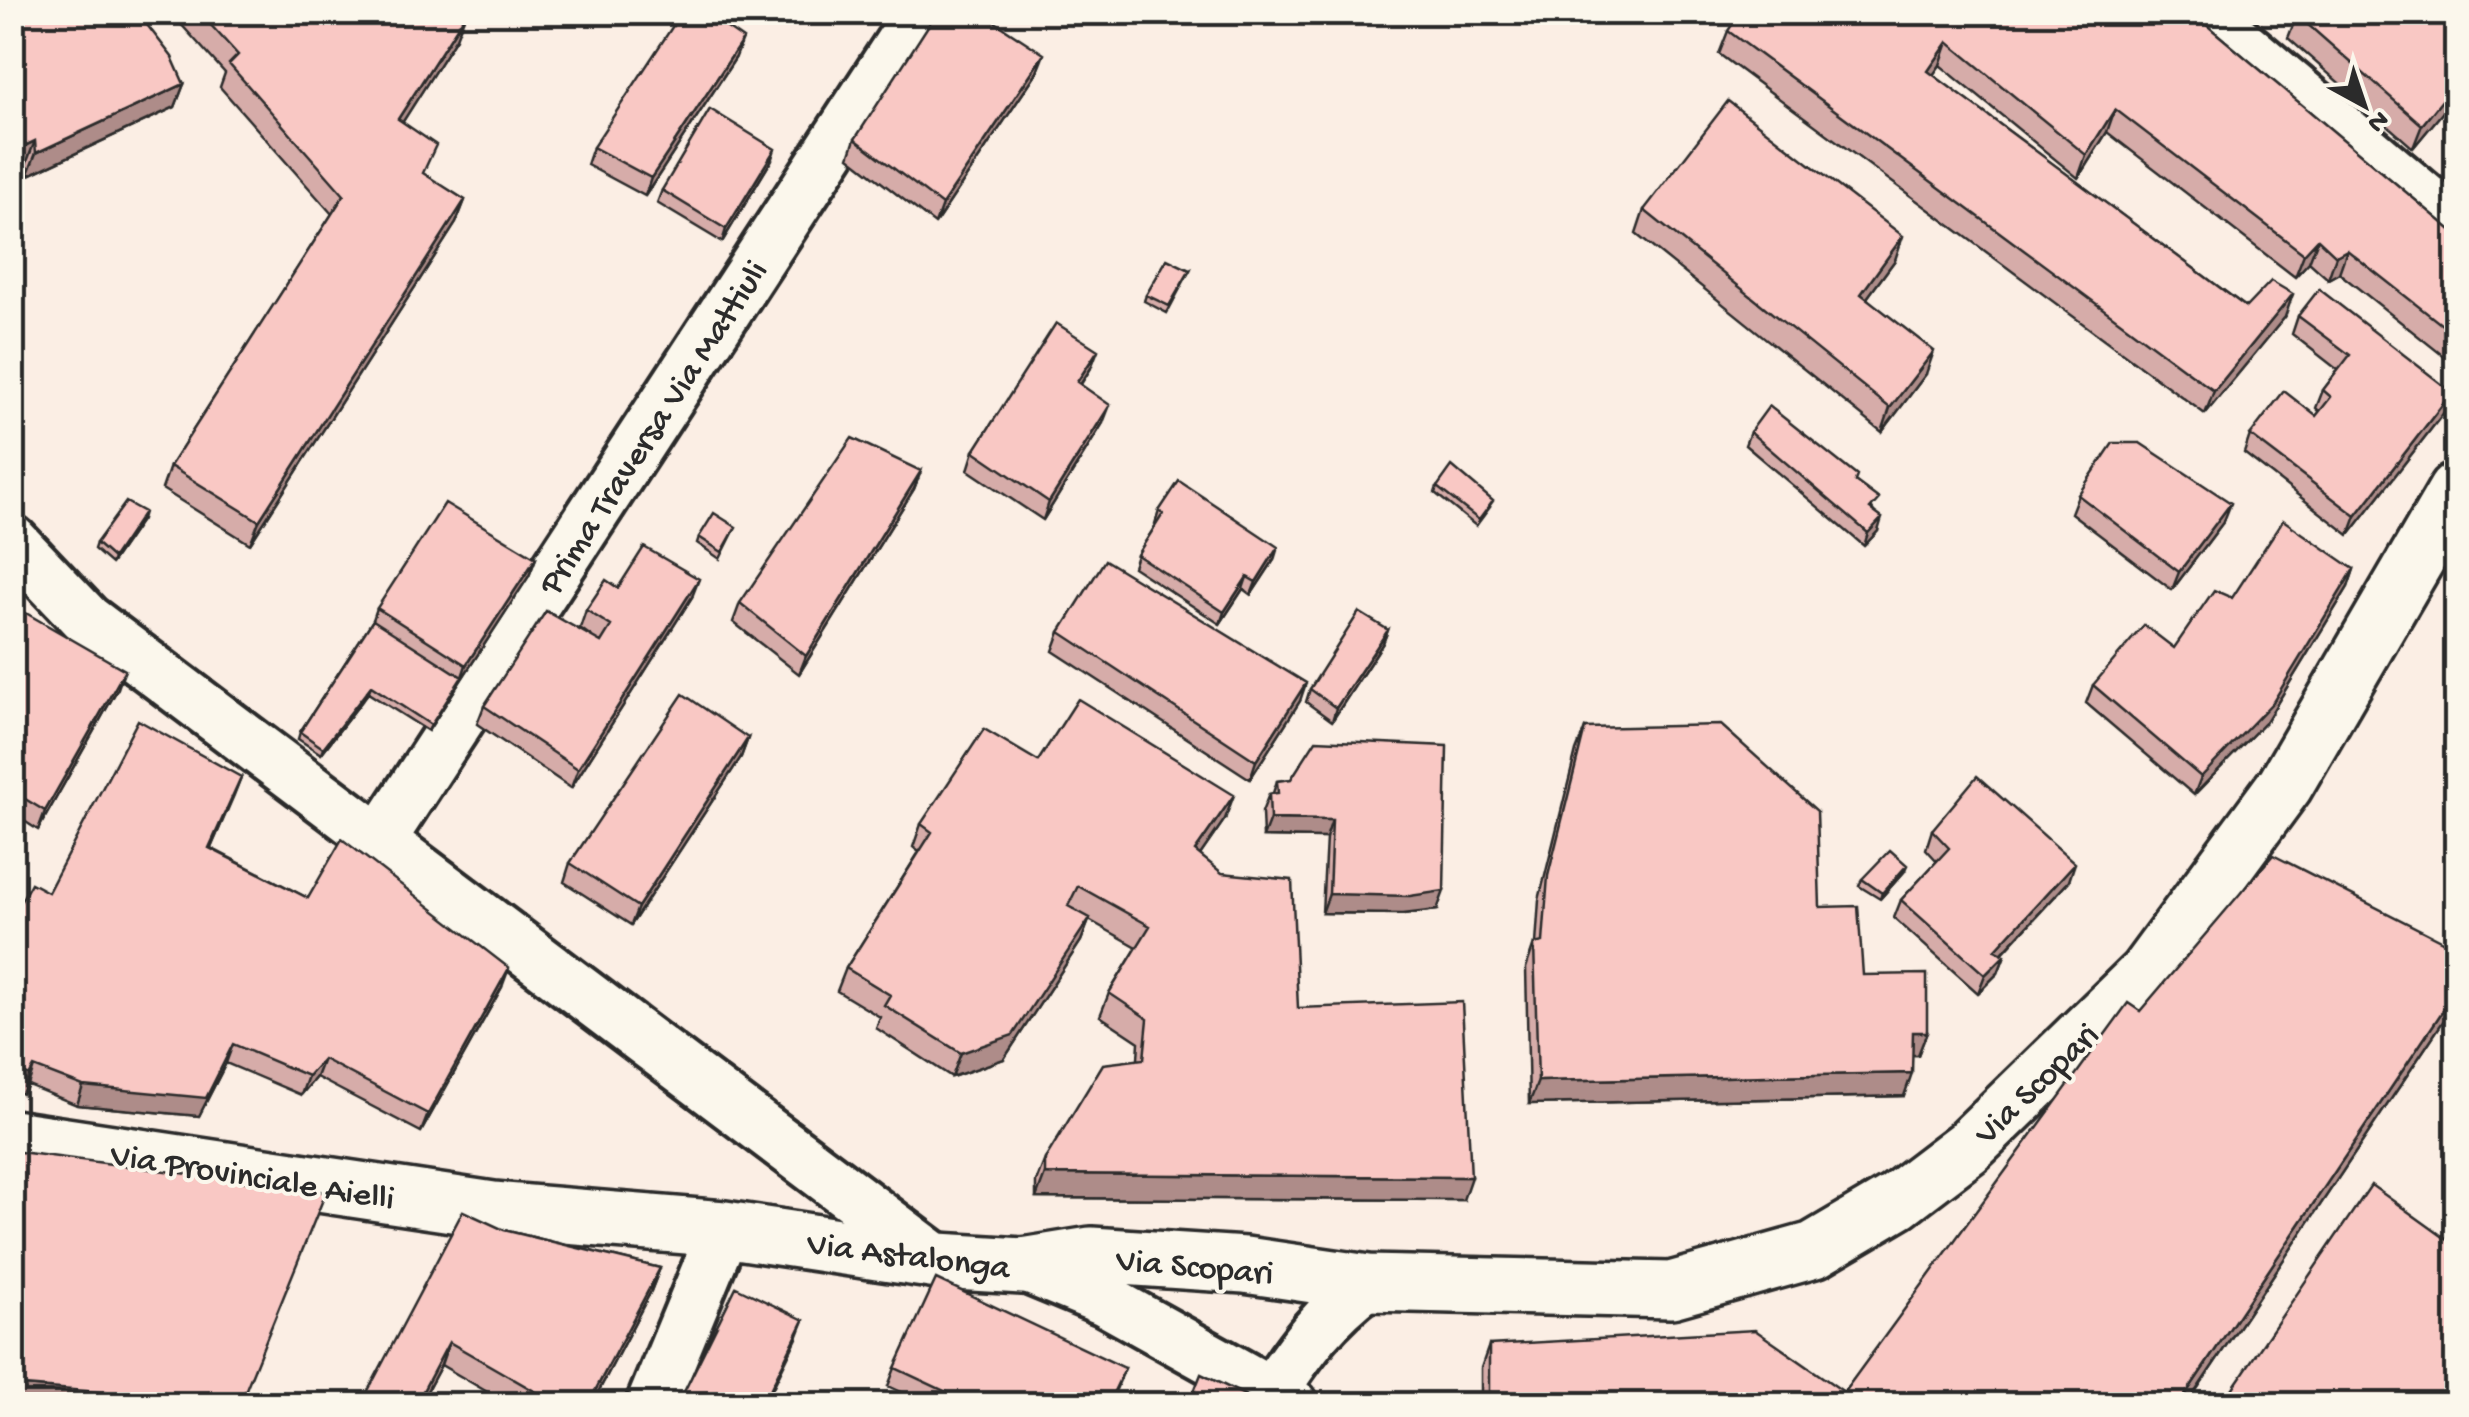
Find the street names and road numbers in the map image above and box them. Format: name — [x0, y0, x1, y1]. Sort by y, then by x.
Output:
street label: Prima Traversa Via Mattiuli — [532, 254, 779, 605]
street label: Via Scopari — [1967, 1016, 2110, 1156]
street label: Via Provinciale Aielli — [106, 1137, 397, 1222]
street label: Via Astalonga — [804, 1226, 1014, 1291]
street label: Via Scopari — [1113, 1242, 1275, 1297]

